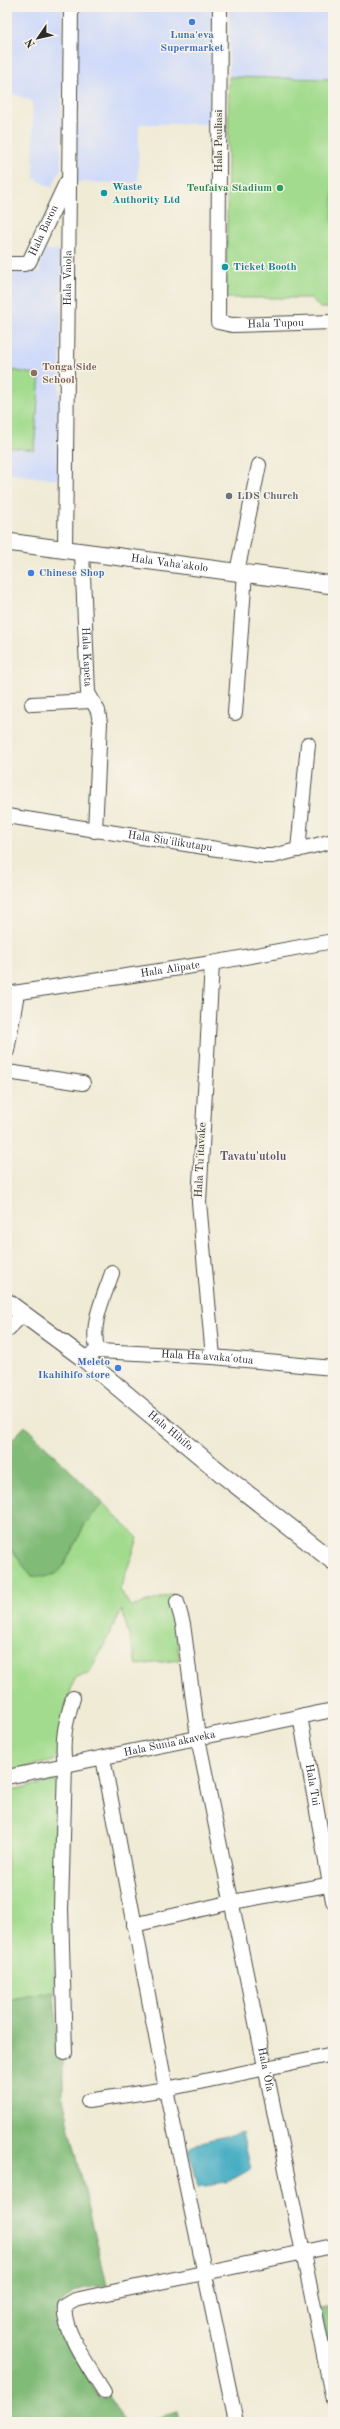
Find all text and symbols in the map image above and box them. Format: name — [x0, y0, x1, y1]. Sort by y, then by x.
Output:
marker: Luna'eva Supermarket — [187, 17, 197, 27]
north arrow — [18, 18, 58, 58]
place label: Luna'eva Supermarket — [160, 30, 224, 54]
text: N — [24, 36, 38, 49]
street label: Hala Pauliasi — [214, 109, 225, 173]
place label: Waste Authority Ltd — [112, 182, 180, 206]
place label: Teufaiva Stadium — [186, 183, 272, 194]
marker: Teufaiva Stadium — [275, 183, 285, 193]
marker: Waste Authority Ltd — [99, 188, 109, 198]
street label: Hala Baron — [27, 204, 60, 258]
street label: Hala Vaiola — [62, 250, 74, 306]
marker: Ticket Booth — [220, 262, 230, 272]
place label: Ticket Booth — [233, 262, 297, 273]
street label: Hala Tupou — [247, 317, 304, 330]
place label: Tonga Side School — [42, 362, 97, 386]
marker: Tonga Side School — [29, 368, 39, 378]
marker: LDS Church — [224, 491, 234, 501]
place label: LDS Church — [237, 491, 298, 502]
street label: Hala Vaha'akolo — [130, 553, 209, 574]
marker: Chinese Shop — [26, 568, 36, 578]
place label: Chinese Shop — [39, 568, 105, 579]
street label: Hala Kapeta — [80, 627, 93, 687]
street label: Hala Siu'ilikutapu — [127, 830, 213, 854]
street label: Hala Alipate — [140, 959, 201, 979]
street label: Hala Tu'itavake — [194, 1122, 208, 1198]
district label: Tavatu'utolu — [220, 1151, 287, 1163]
street label: Hala Ha'avaka'otua — [161, 1349, 255, 1366]
place label: Meleto Ikahihifo store — [38, 1357, 110, 1381]
marker: Meleto Ikahihifo store — [113, 1363, 123, 1373]
street label: Hala Hihifo — [145, 1409, 195, 1453]
street label: Hala Sunia'akaveka — [123, 1729, 217, 1758]
street label: Hala Tui — [303, 1763, 321, 1807]
street label: Hala 'Ofa — [256, 2046, 276, 2093]

